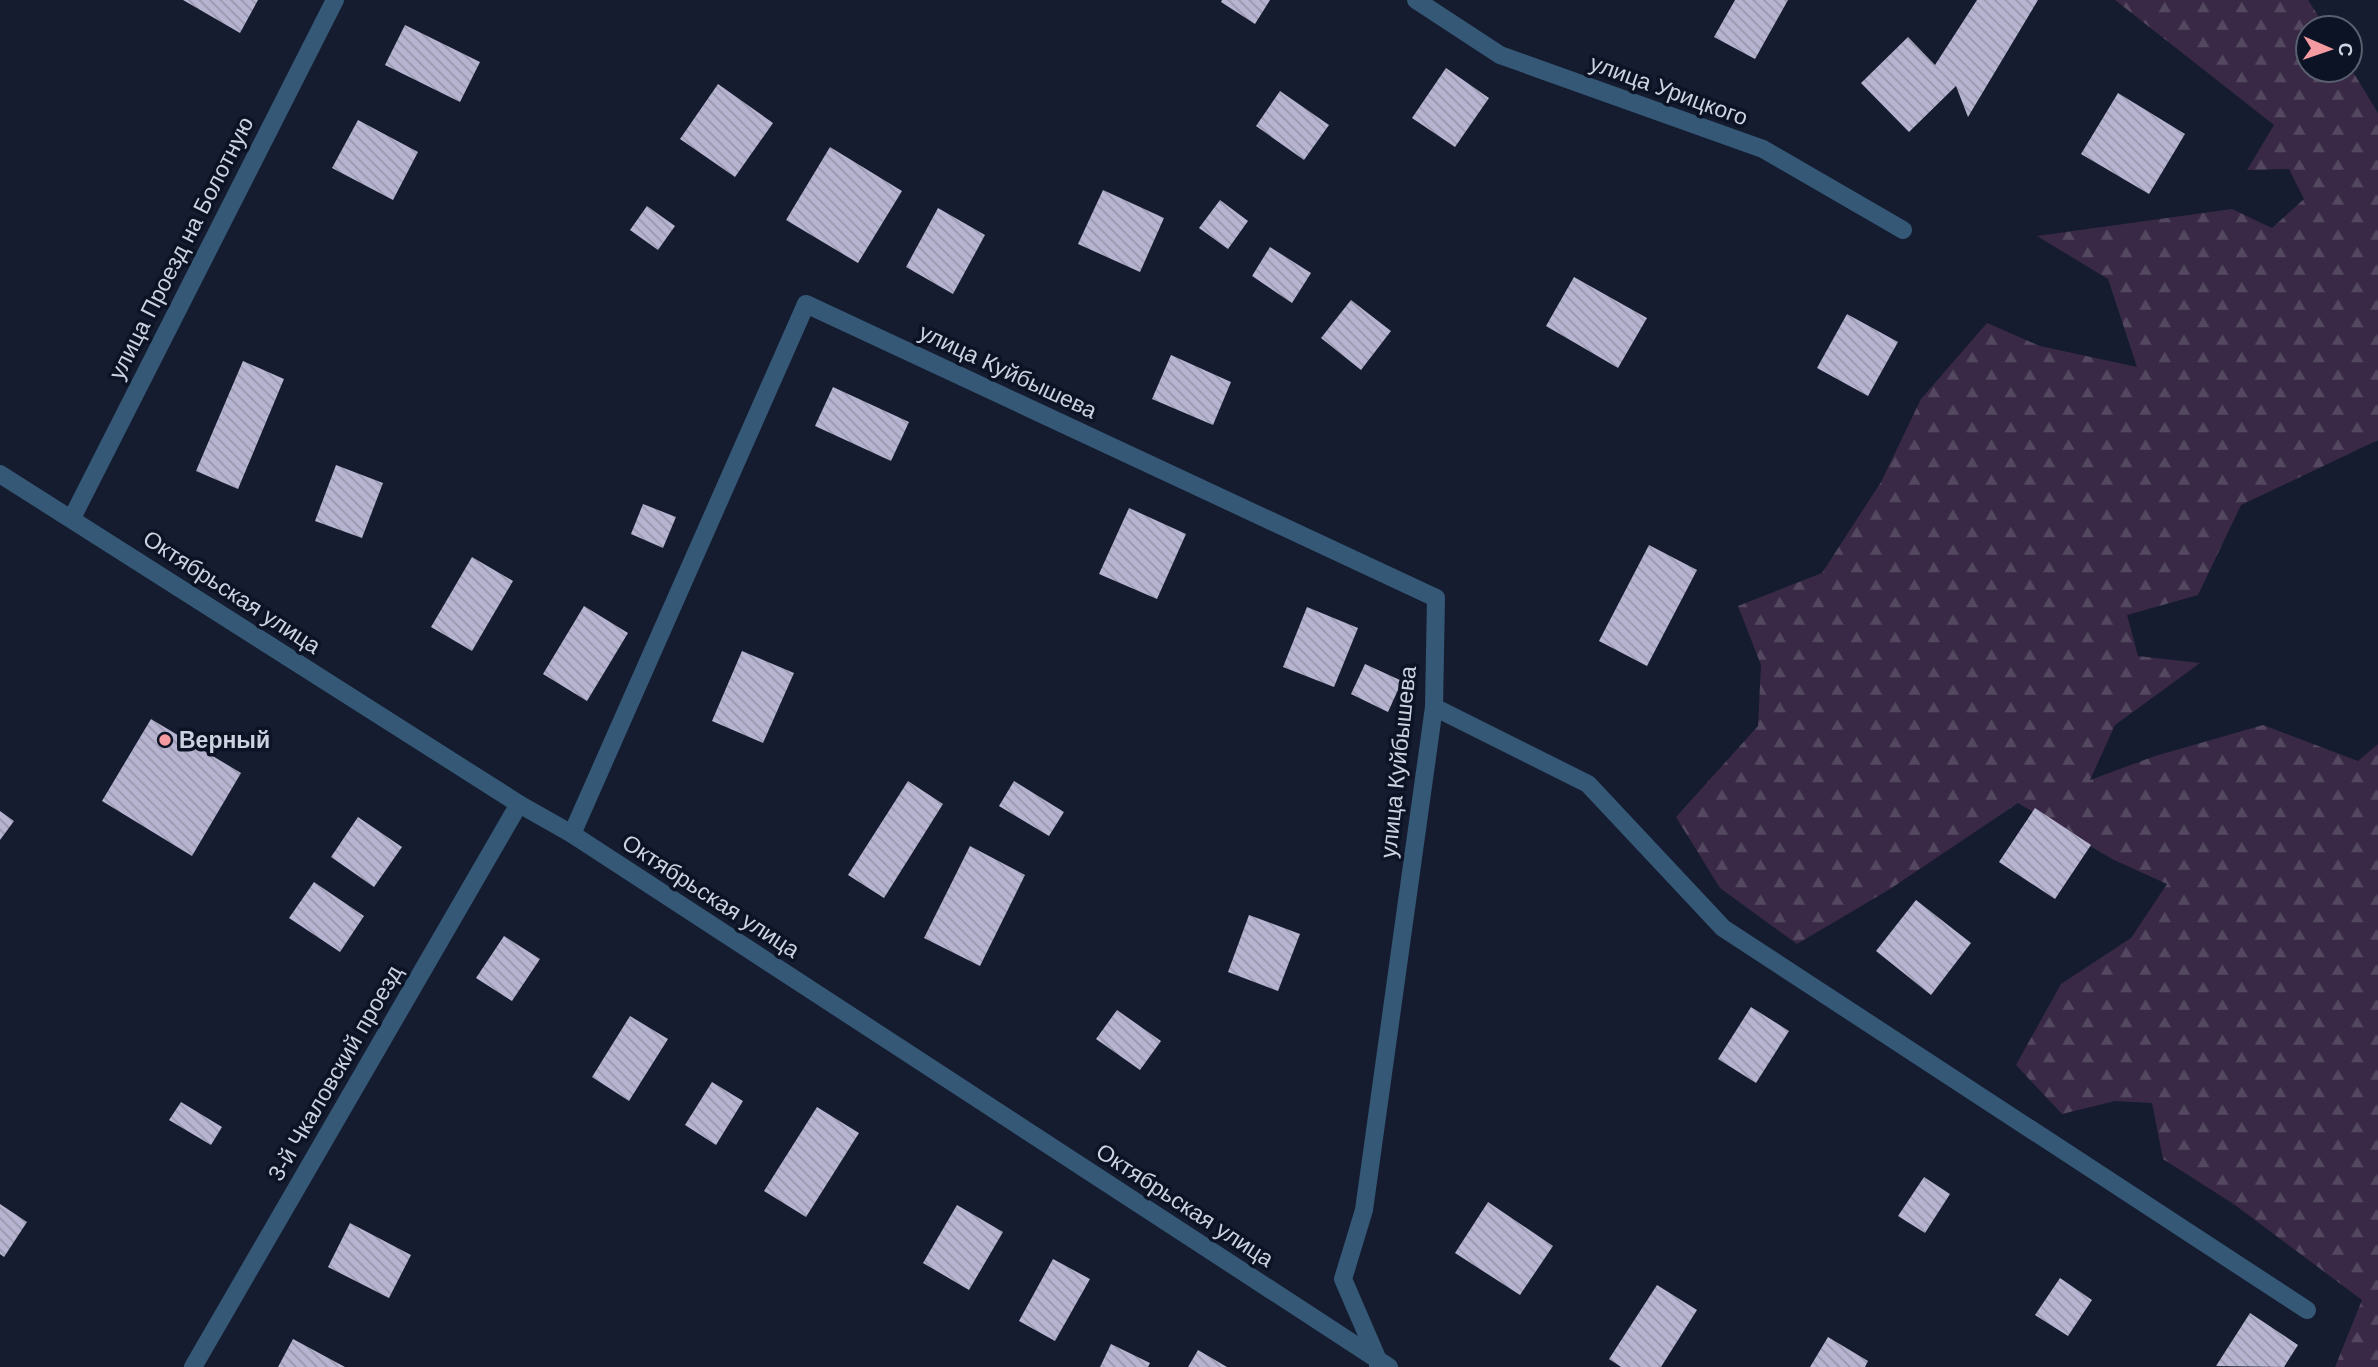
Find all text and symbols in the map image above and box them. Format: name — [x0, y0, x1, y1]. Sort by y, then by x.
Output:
north arrow — [2294, 14, 2364, 84]
text: С — [2335, 42, 2356, 57]
street label: улица Урицкого — [1587, 49, 1751, 131]
street label: улица Проезд на Болотную — [103, 112, 259, 384]
street label: улица Куйбышева — [915, 318, 1101, 424]
street label: Октябрьская улица — [138, 525, 326, 659]
street label: улица Куйбышева — [1375, 664, 1421, 859]
place label: Верный — [179, 727, 270, 753]
marker: Верный — [157, 732, 173, 748]
street label: Октябрьская улица — [617, 829, 805, 963]
street label: 3-й Чкаловский проезд — [263, 960, 408, 1185]
street label: Октябрьская улица — [1091, 1138, 1279, 1272]

